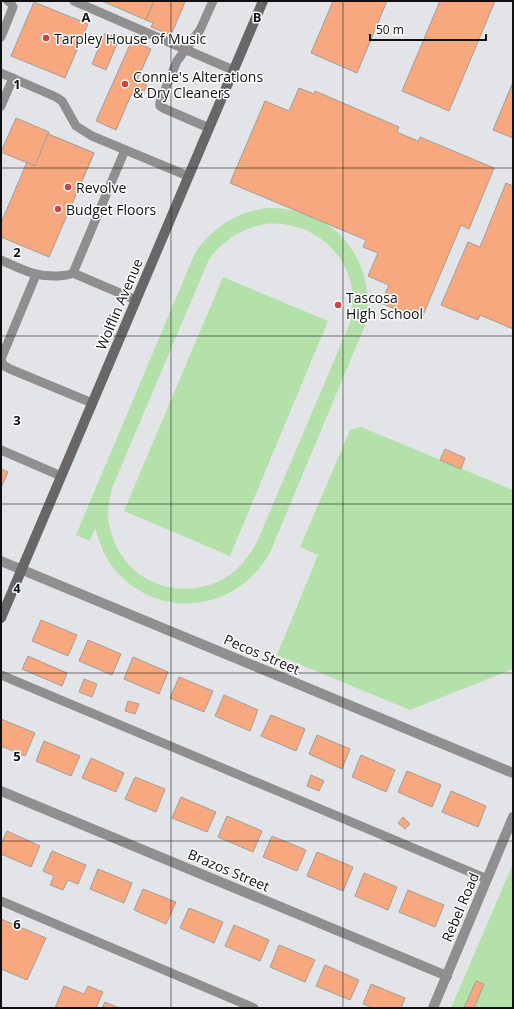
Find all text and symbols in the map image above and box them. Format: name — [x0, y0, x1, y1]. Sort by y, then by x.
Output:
text: A — [82, 8, 91, 26]
text: B — [253, 8, 262, 26]
scale bar — [370, 16, 486, 42]
text: 50 m — [376, 21, 404, 38]
place label: Tarpley House of Music — [54, 29, 206, 48]
marker: Tarpley House of Music — [41, 33, 51, 43]
place label: Connie's Alterations & Dry Cleaners — [133, 67, 263, 102]
text: 1 — [13, 75, 21, 93]
marker: Connie's Alterations & Dry Cleaners — [120, 79, 130, 89]
place label: Revolve — [76, 178, 126, 197]
marker: Revolve — [63, 182, 73, 192]
place label: Budget Floors — [66, 200, 157, 219]
marker: Budget Floors — [53, 204, 63, 214]
text: 2 — [13, 243, 21, 261]
street label: Wolflin Avenue — [91, 255, 147, 353]
place label: Tascosa High School — [346, 288, 423, 323]
marker: Tascosa High School — [333, 300, 343, 310]
text: 3 — [13, 411, 21, 429]
text: 4 — [13, 579, 21, 597]
street label: Pecos Street — [221, 629, 303, 679]
text: 5 — [13, 747, 21, 765]
street label: Brazos Street — [185, 844, 273, 896]
street label: Rebel Road — [437, 869, 483, 945]
text: 6 — [13, 915, 21, 933]

